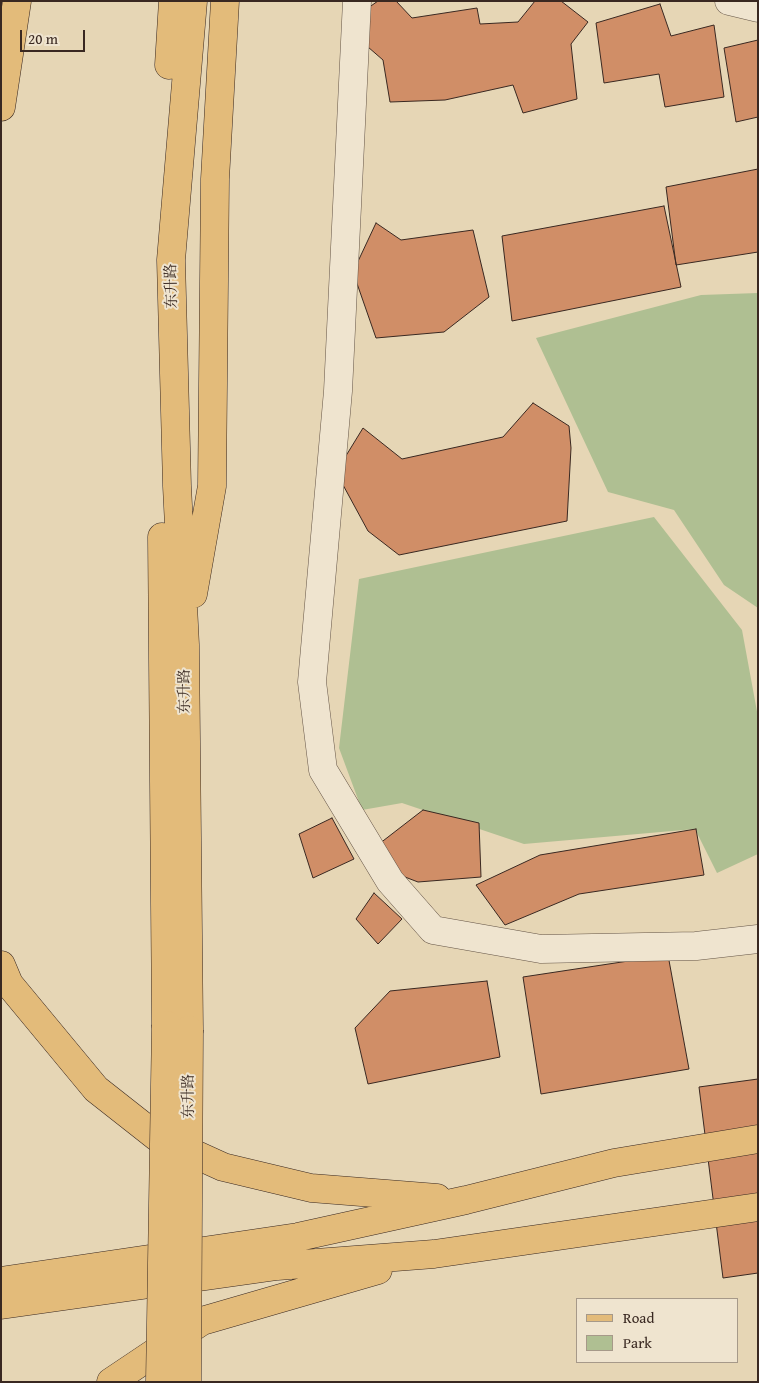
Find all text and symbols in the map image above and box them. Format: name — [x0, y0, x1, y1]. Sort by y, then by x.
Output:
scale bar — [22, 20, 88, 52]
text: 20 m — [28, 28, 58, 49]
street label: 东升路 — [163, 263, 181, 309]
street label: 东升路 — [176, 669, 194, 713]
street label: 东升路 — [180, 1074, 198, 1118]
legend — [576, 1298, 739, 1363]
text: Road — [623, 1307, 654, 1328]
text: Park — [623, 1332, 652, 1353]

